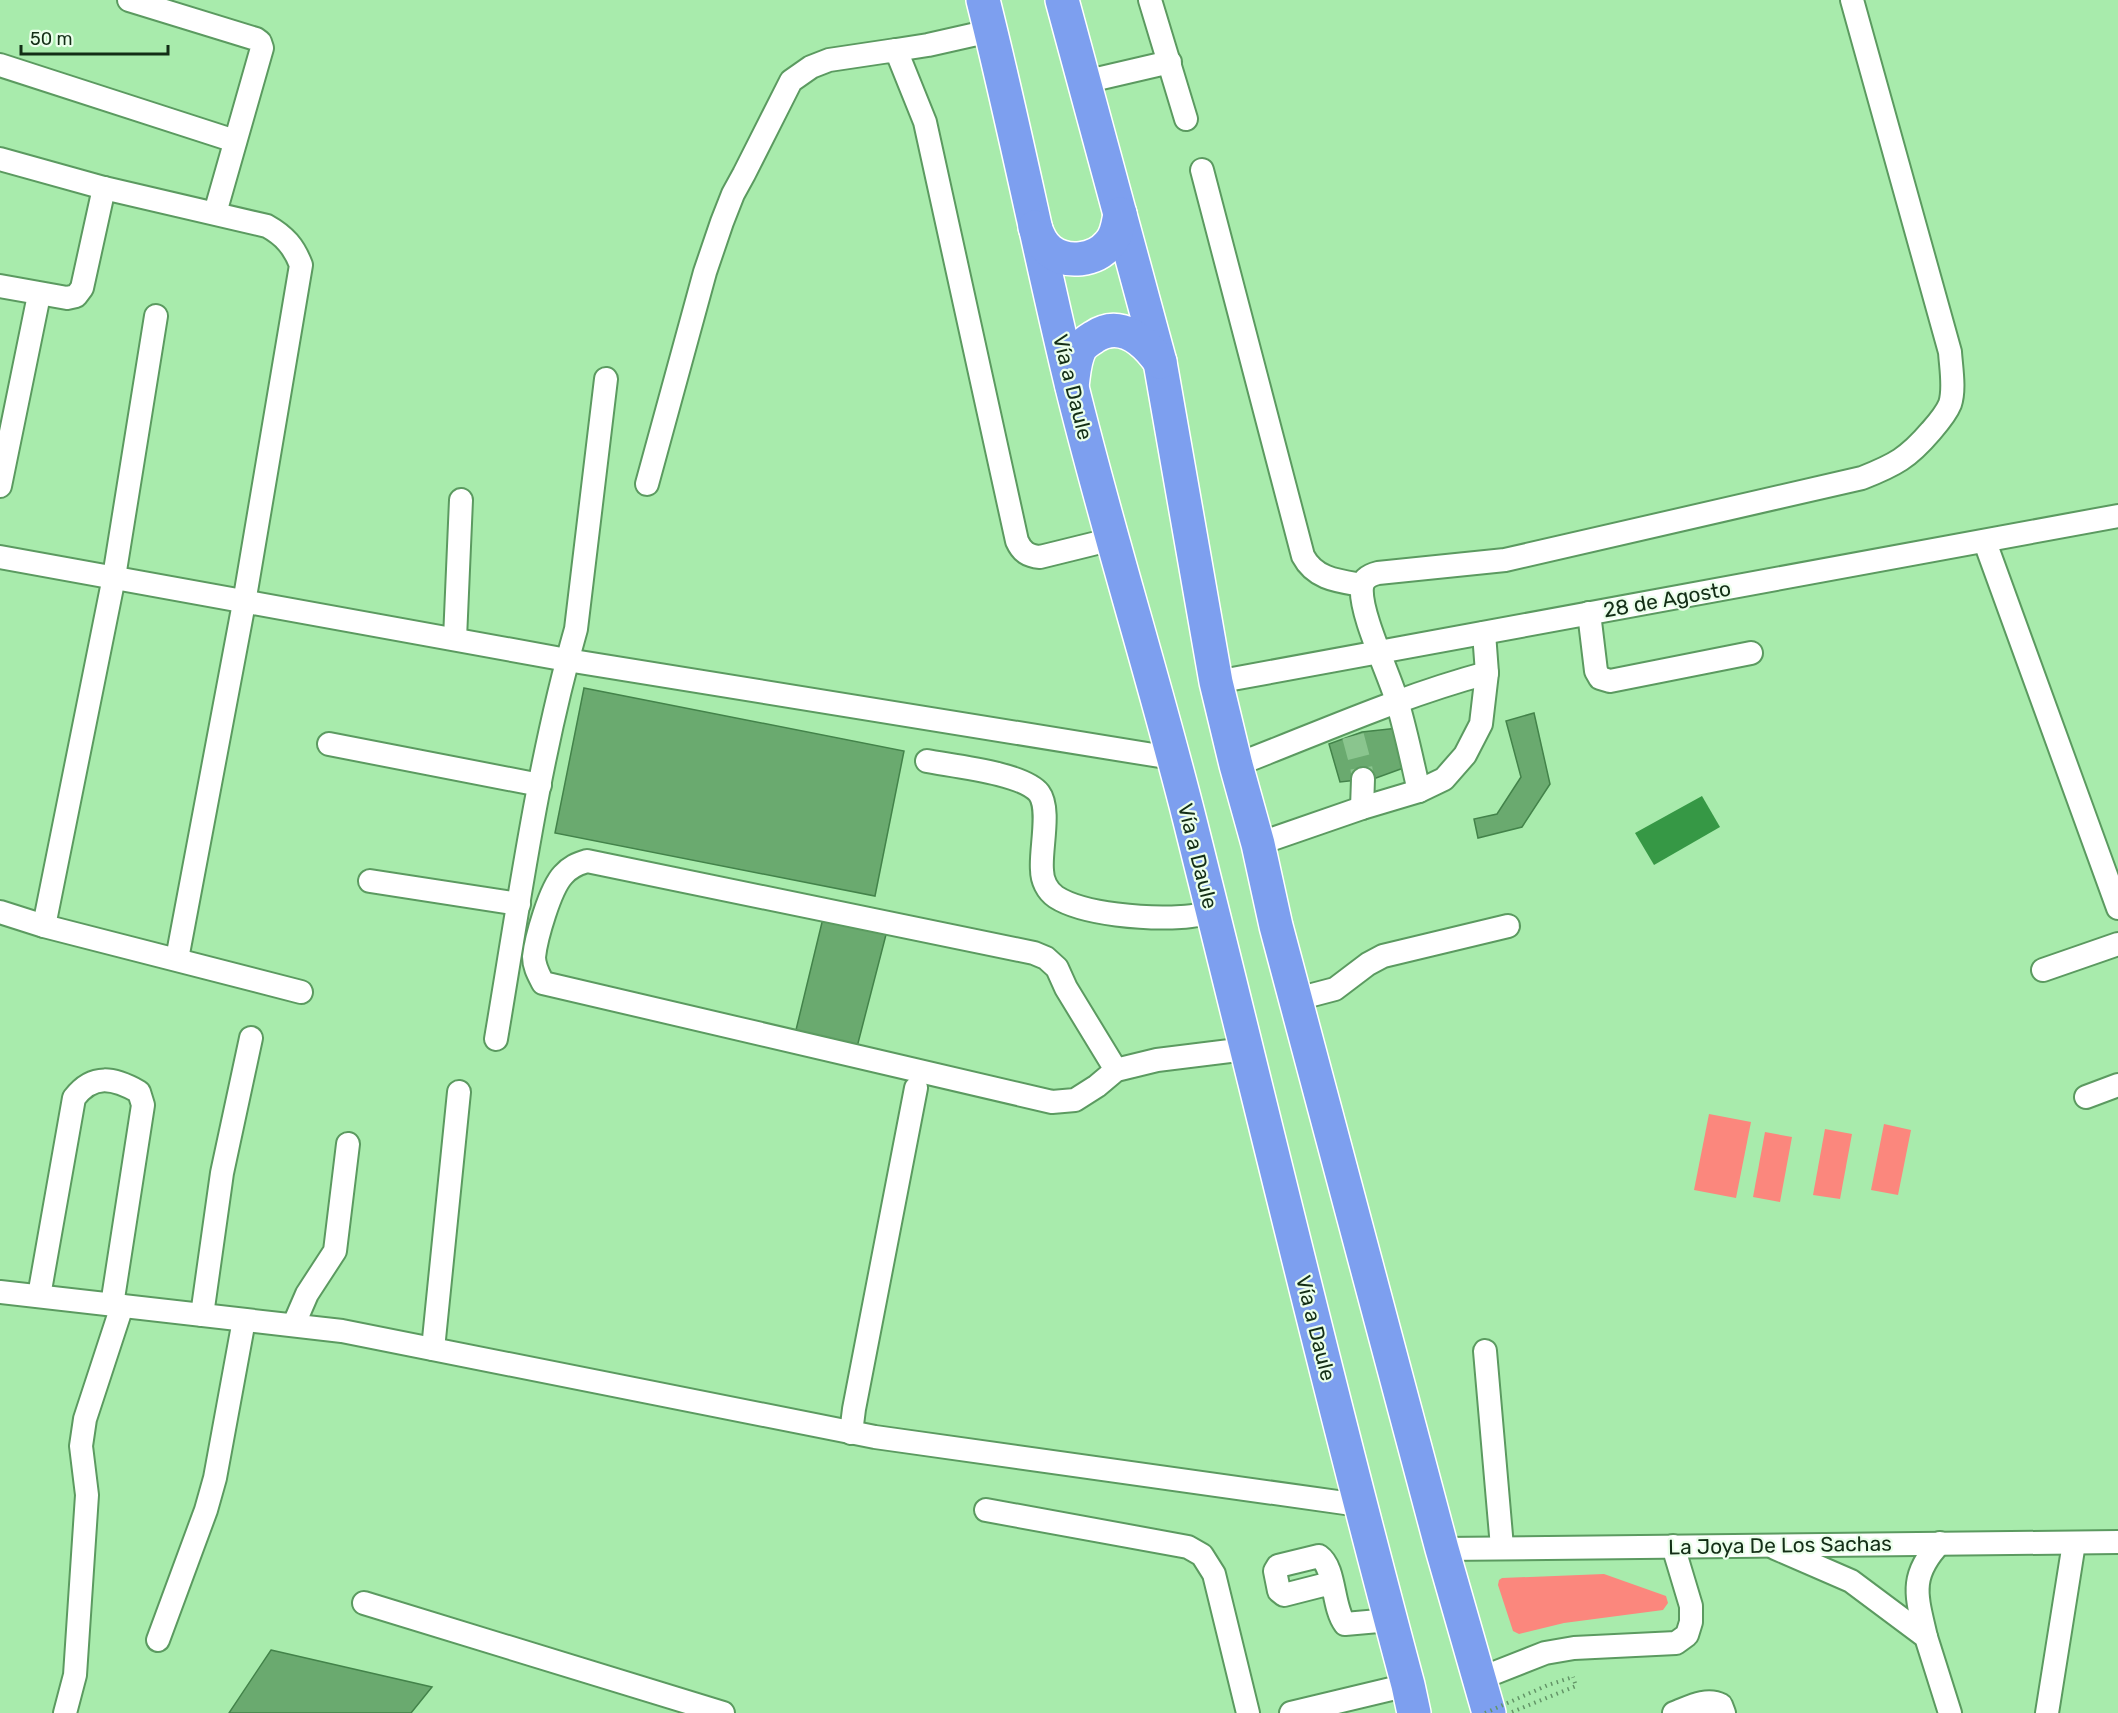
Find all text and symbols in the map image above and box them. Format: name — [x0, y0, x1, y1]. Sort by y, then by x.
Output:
scale bar — [21, 18, 168, 56]
text: 50 m — [30, 28, 73, 50]
street label: Vía a Daule — [1048, 332, 1098, 442]
street label: 28 de Agosto — [1601, 575, 1733, 623]
street label: Vía a Daule — [1173, 801, 1223, 911]
street label: Vía a Daule — [1291, 1273, 1341, 1383]
street label: La Joya De Los Sachas — [1668, 1531, 1892, 1559]

